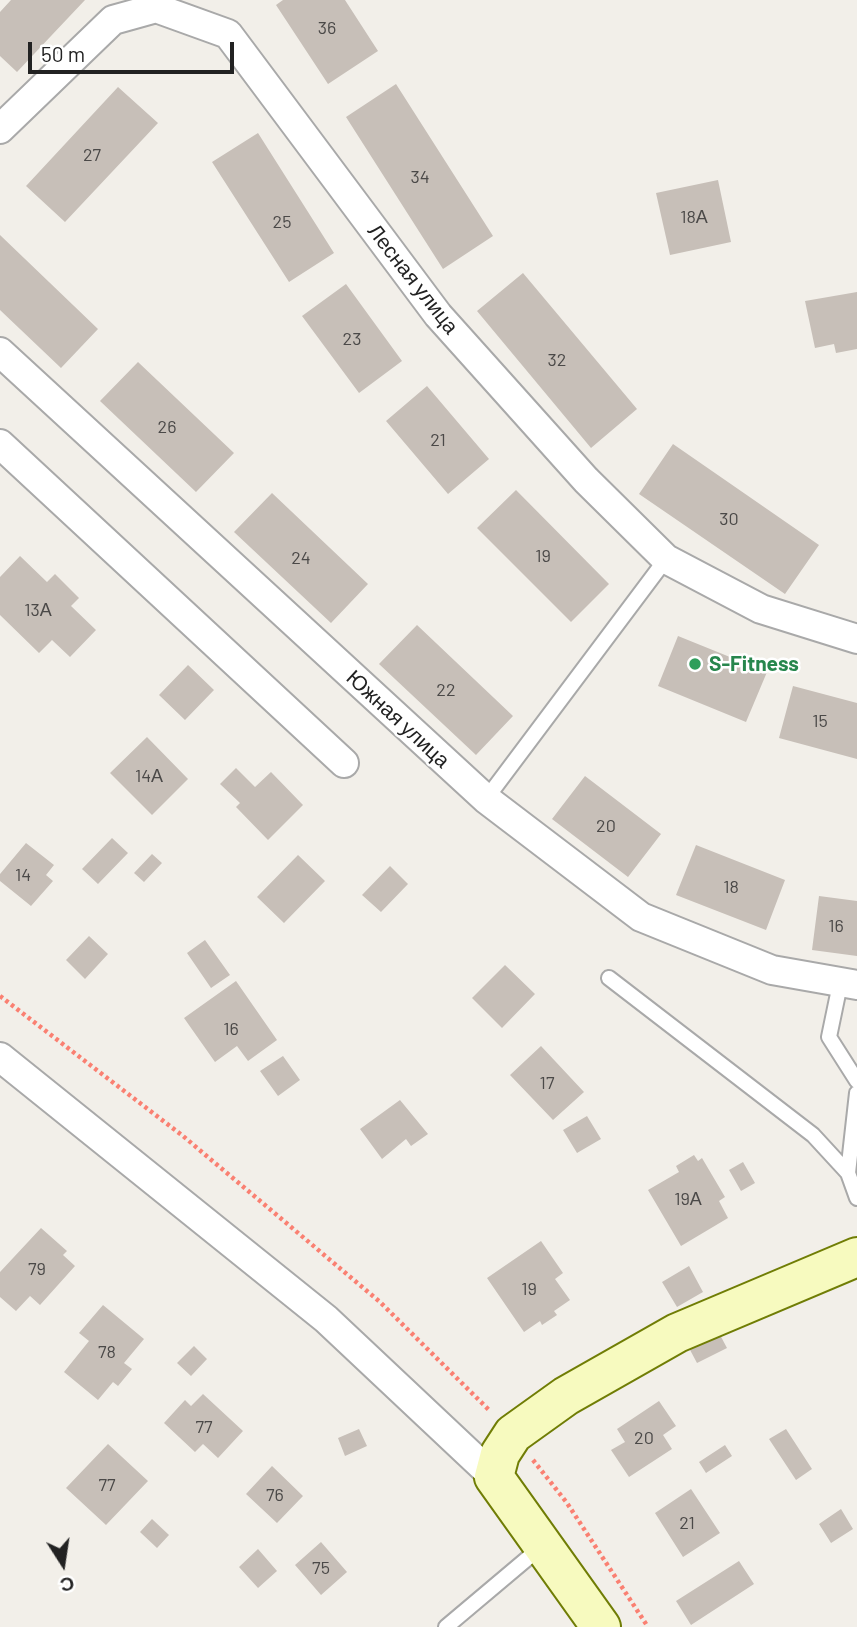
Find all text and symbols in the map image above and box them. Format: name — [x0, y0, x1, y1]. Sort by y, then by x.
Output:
house number: 36 — [318, 17, 336, 39]
scale bar — [32, 28, 238, 72]
text: 50 m — [41, 41, 85, 66]
house number: 27 — [83, 144, 101, 166]
house number: 34 — [410, 166, 430, 188]
house number: 18А — [680, 206, 708, 228]
house number: 25 — [273, 211, 291, 233]
street label: Лесная улица — [362, 219, 464, 339]
house number: 23 — [343, 328, 361, 350]
house number: 32 — [548, 349, 566, 371]
house number: 26 — [158, 416, 176, 438]
house number: 21 — [430, 429, 446, 451]
house number: 30 — [719, 508, 739, 530]
house number: 19 — [535, 545, 551, 567]
house number: 24 — [291, 547, 311, 569]
house number: 13А — [24, 599, 52, 621]
place label: S-Fitness — [709, 651, 799, 677]
marker: S-Fitness — [687, 656, 703, 672]
street label: Южная улица — [341, 665, 455, 773]
house number: 22 — [436, 679, 456, 701]
house number: 15 — [812, 710, 828, 732]
house number: 14А — [135, 765, 163, 787]
house number: 20 — [596, 815, 616, 837]
house number: 14 — [15, 864, 31, 886]
house number: 18 — [723, 876, 739, 898]
house number: 16 — [828, 915, 844, 937]
house number: 16 — [223, 1018, 239, 1040]
house number: 17 — [540, 1072, 554, 1094]
house number: 19А — [674, 1188, 702, 1210]
house number: 79 — [28, 1258, 46, 1280]
house number: 19 — [521, 1278, 537, 1300]
house number: 78 — [98, 1341, 116, 1363]
house number: 77 — [195, 1416, 213, 1438]
house number: 20 — [634, 1427, 654, 1449]
house number: 77 — [98, 1474, 116, 1496]
house number: 76 — [266, 1484, 284, 1506]
house number: 21 — [679, 1512, 695, 1534]
north arrow — [28, 1529, 98, 1599]
house number: 75 — [312, 1557, 330, 1579]
text: С — [58, 1572, 77, 1598]

